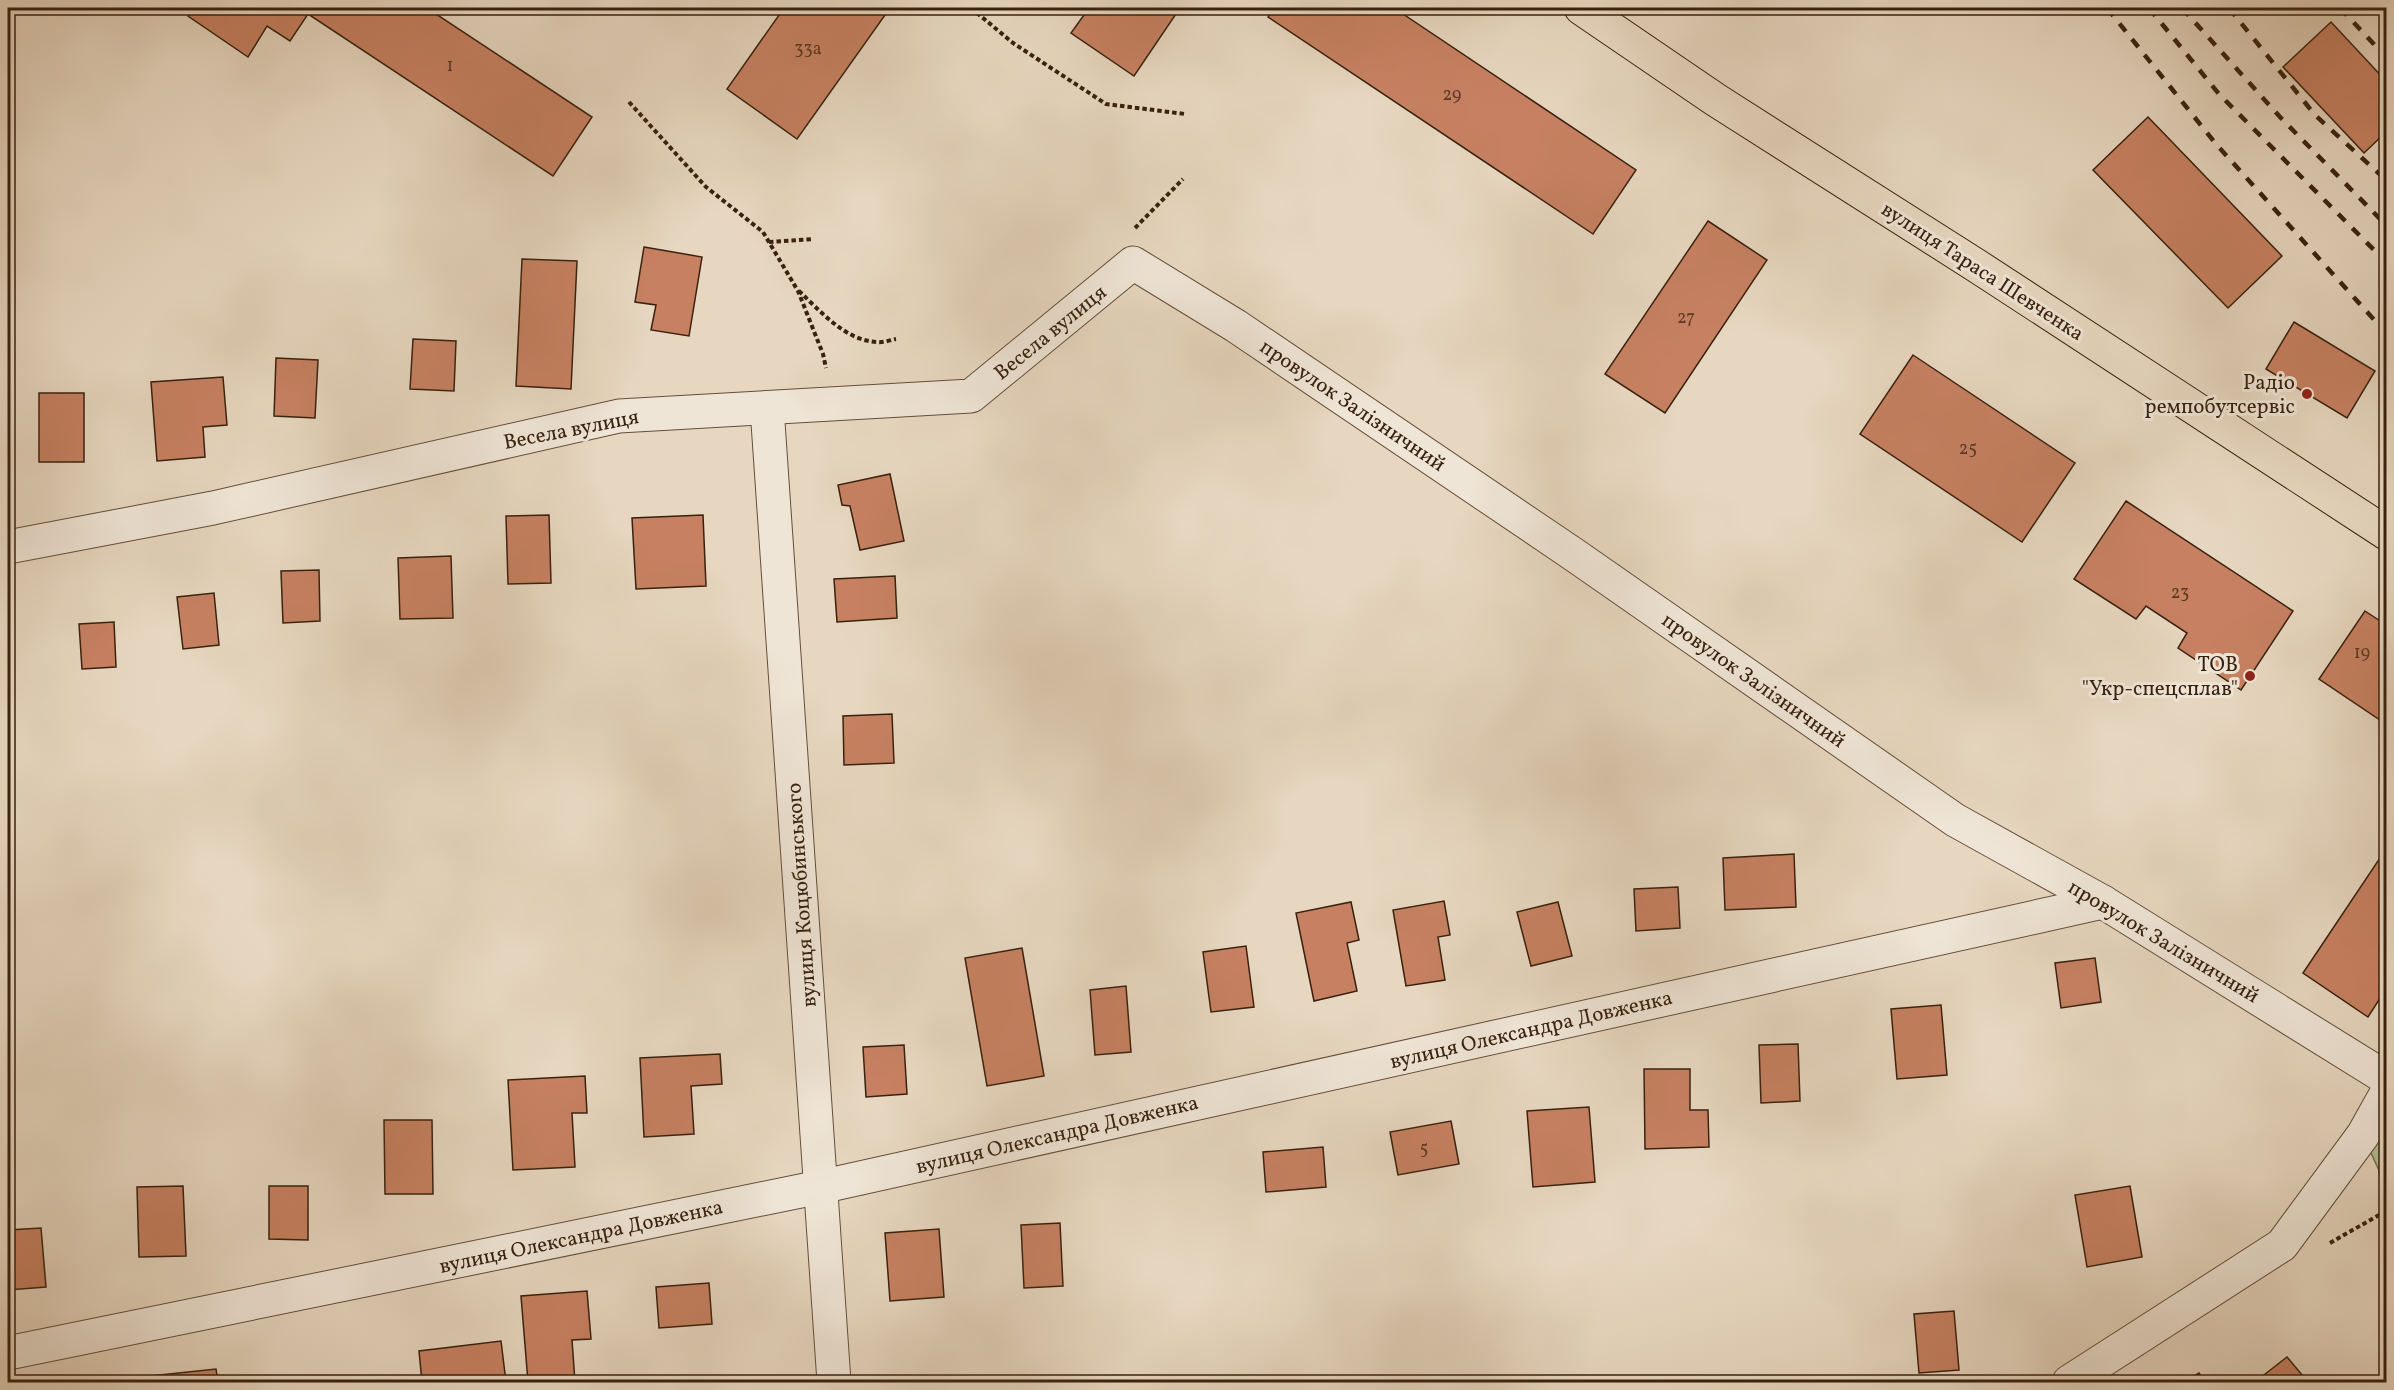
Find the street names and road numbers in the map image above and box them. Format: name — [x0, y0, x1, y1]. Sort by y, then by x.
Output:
street label: вулиця Тараса Шевченка — [1875, 196, 2089, 349]
street label: Весела вулиця — [988, 279, 1113, 388]
street label: провулок Залізничний — [1253, 333, 1451, 479]
street label: Весела вулиця — [501, 403, 641, 458]
street label: провулок Залізничний — [1655, 607, 1851, 756]
street label: вулиця Коцюбинського — [780, 782, 825, 1008]
street label: провулок Залізничний — [2062, 874, 2265, 1011]
street label: вулиця Олександра Довженка — [1387, 984, 1676, 1077]
street label: вулиця Олександра Довженка — [913, 1089, 1202, 1182]
street label: вулиця Олександра Довженка — [437, 1193, 726, 1282]

